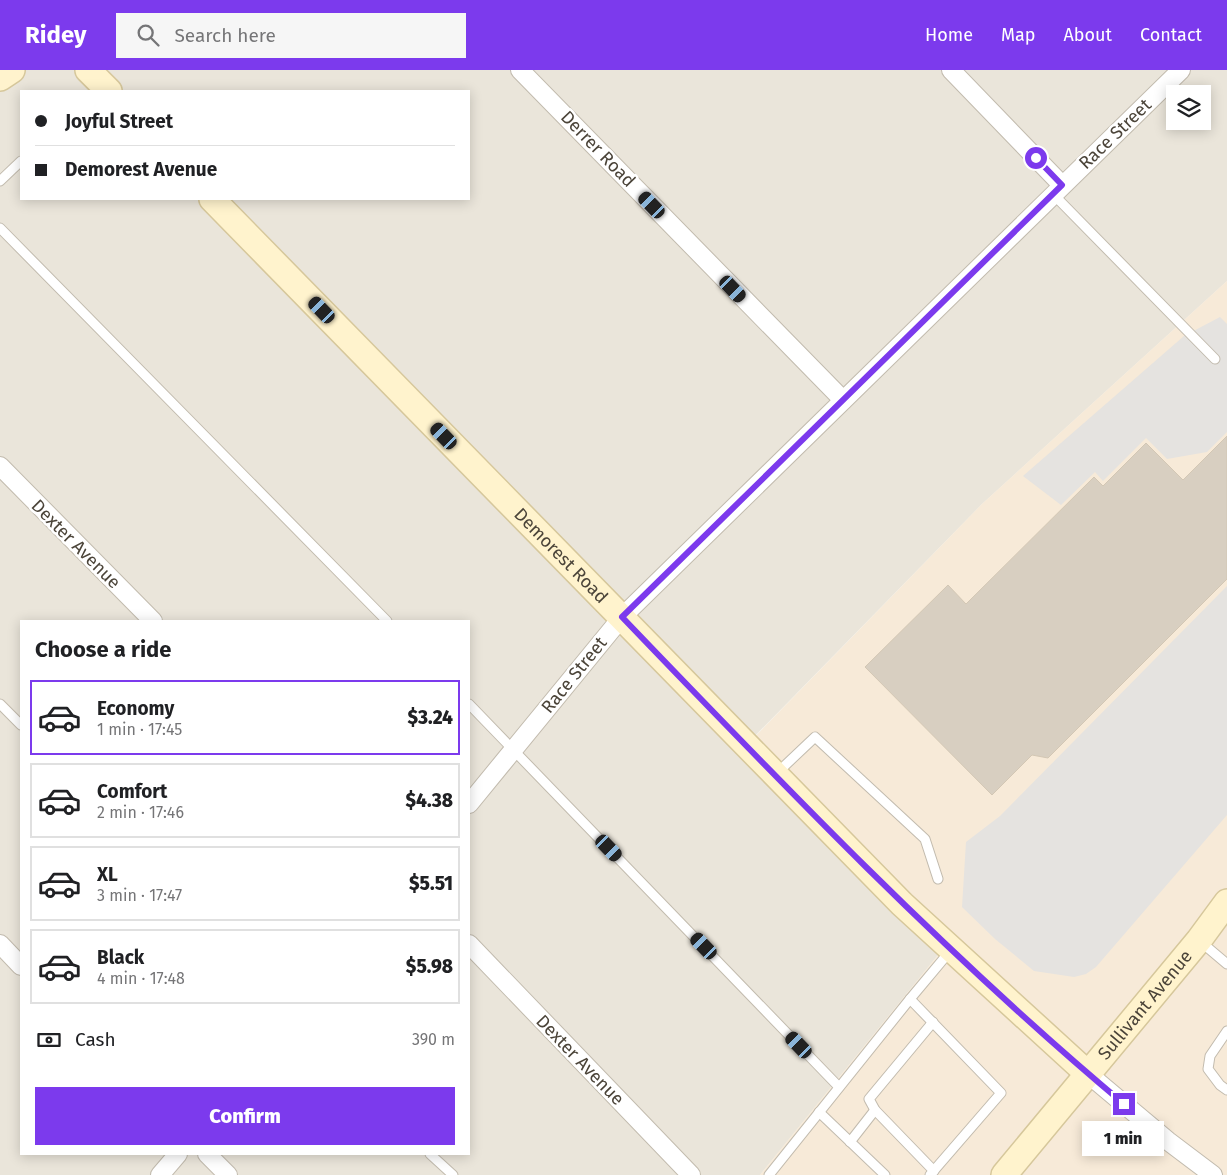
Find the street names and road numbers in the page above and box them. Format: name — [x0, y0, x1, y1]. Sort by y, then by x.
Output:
street label: Race Street — [1074, 94, 1156, 174]
street label: Derrer Road — [556, 106, 640, 192]
street label: Dexter Avenue — [27, 495, 125, 593]
street label: Demorest Road — [510, 503, 613, 608]
street label: Race Street — [536, 632, 612, 718]
street label: Sullivant Avenue — [1093, 946, 1197, 1064]
street label: Dexter Avenue — [531, 1010, 629, 1110]

